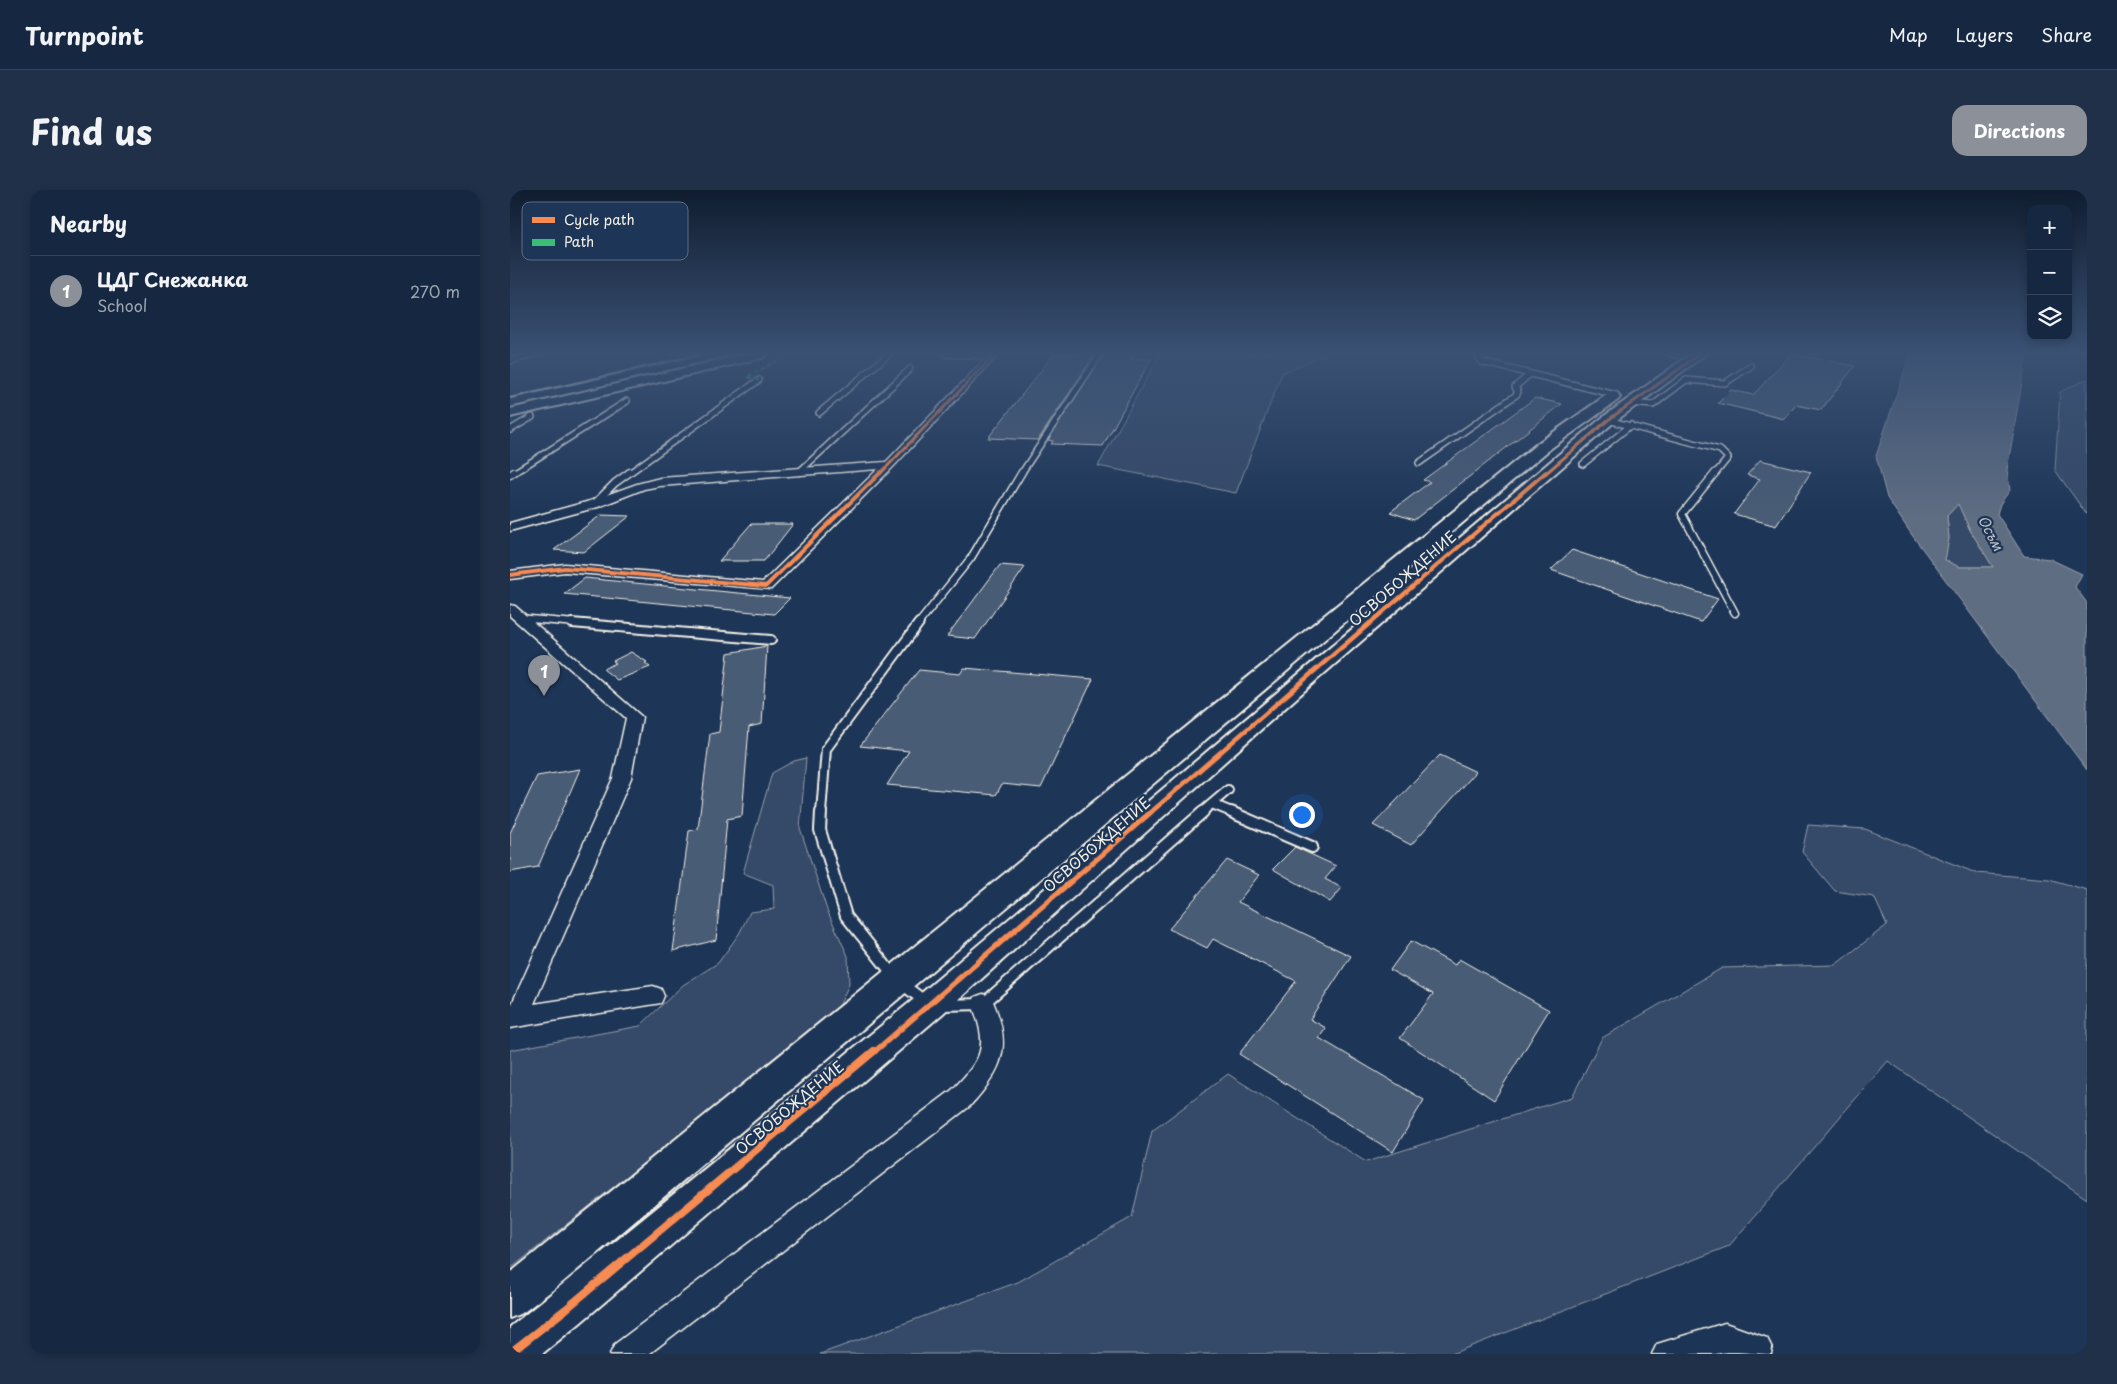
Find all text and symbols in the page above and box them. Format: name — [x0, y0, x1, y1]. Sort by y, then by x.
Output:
text: Turnpoint — [25, 17, 144, 53]
text: Map — [1889, 21, 1928, 48]
text: Layers — [1956, 21, 2013, 48]
text: Share — [2041, 21, 2092, 48]
text: Find us — [30, 104, 152, 157]
button: Directions — [1952, 105, 2087, 156]
legend — [522, 202, 688, 260]
map controls — [2027, 205, 2072, 340]
button: + — [2027, 205, 2072, 250]
text: Nearby — [50, 207, 127, 239]
text: Cycle path — [564, 209, 635, 230]
text: Path — [564, 231, 594, 252]
button: − — [2027, 250, 2072, 295]
text: ЦДГ Снежанка — [97, 265, 248, 293]
text: 1 — [62, 279, 70, 303]
text: 270 m — [410, 279, 460, 303]
text: School — [97, 293, 147, 317]
button: layers — [2027, 295, 2072, 340]
water label: Осъм — [1973, 511, 2009, 555]
street label: ОСВОБОЖДЕНИЕ — [1343, 525, 1461, 631]
pin: 1 — [528, 655, 560, 696]
street label: ОСВОБОЖДЕНИЕ — [1037, 791, 1155, 897]
your location — [1289, 802, 1315, 828]
street label: ОСВОБОЖДЕНИЕ — [730, 1055, 848, 1159]

